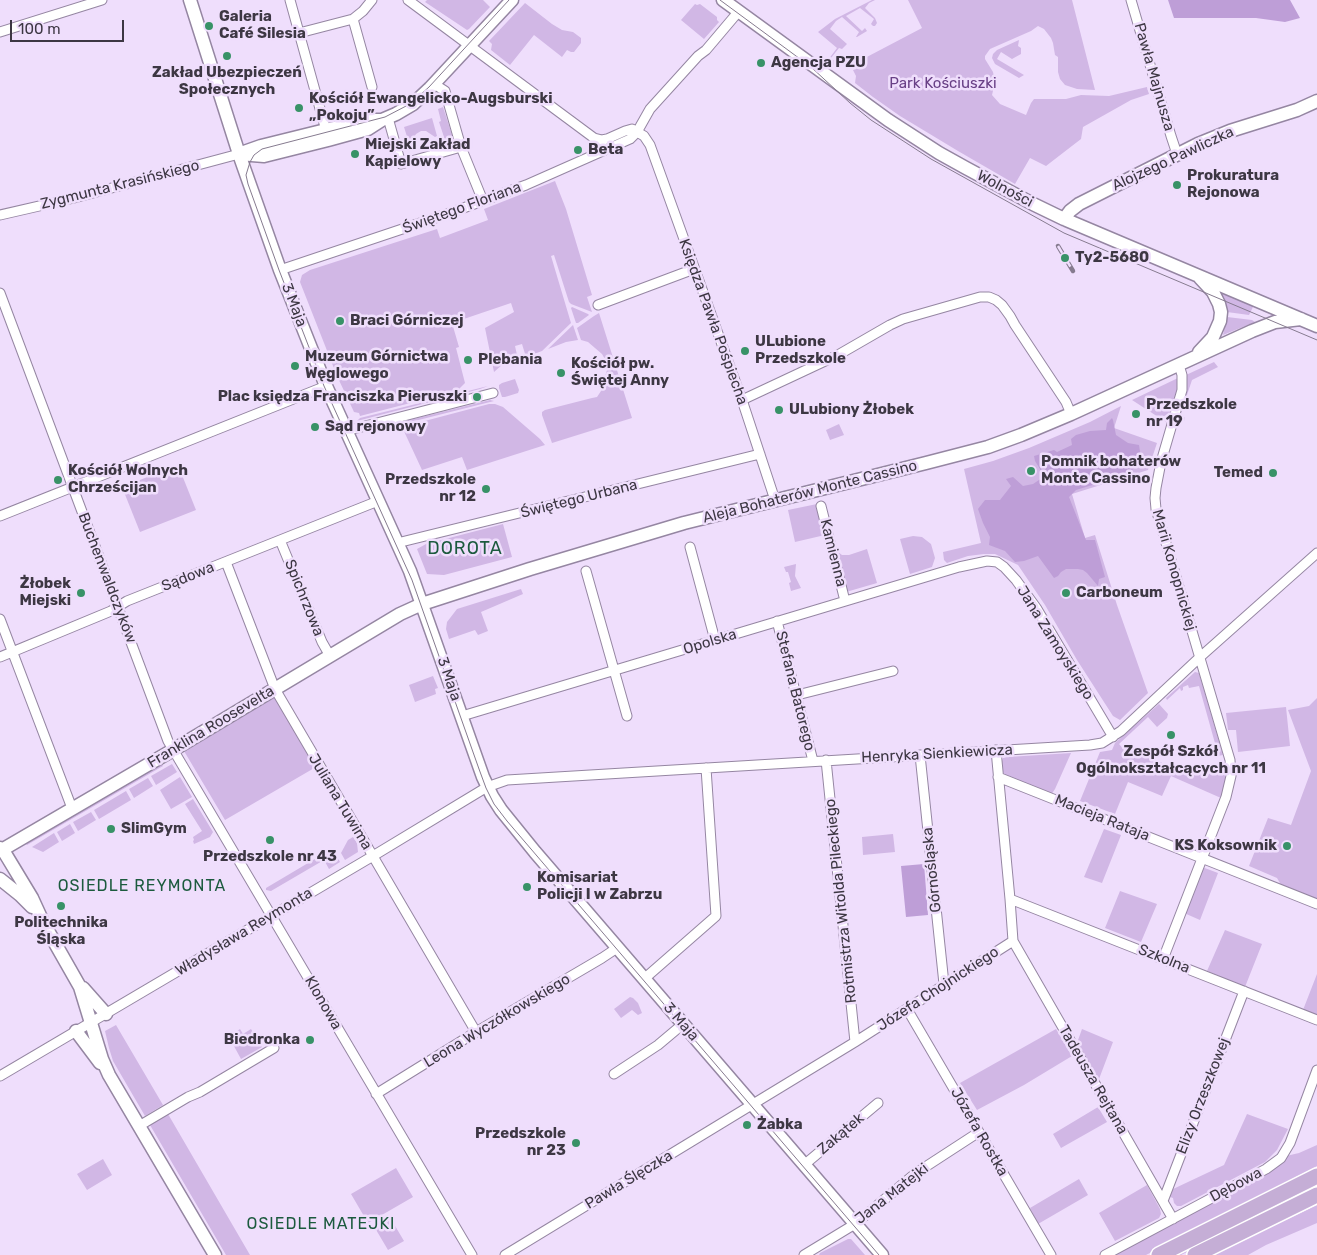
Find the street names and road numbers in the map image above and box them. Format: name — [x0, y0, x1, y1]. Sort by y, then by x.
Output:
street label: Pawła Majnusza — [1130, 21, 1178, 133]
street label: Alojzego Pawliczka — [1109, 123, 1237, 195]
street label: Zygmunta Krasińskiego — [39, 157, 201, 213]
street label: Wolności — [974, 167, 1036, 211]
street label: Świętego Floriana — [400, 178, 524, 238]
street label: Księdza Pawła Pośpiecha — [675, 237, 751, 407]
street label: 3 Maja — [278, 281, 310, 329]
street label: Aleja Bohaterów Monte Cassino — [701, 457, 919, 527]
street label: Świętego Urbana — [519, 476, 639, 522]
street label: Marii Konopnickiej — [1148, 507, 1200, 633]
street label: Buchenwaldczyków — [74, 510, 140, 646]
street label: Kamienna — [816, 517, 850, 589]
street label: Spichrzowa — [280, 557, 328, 639]
street label: Sądowa — [159, 558, 217, 596]
street label: Jana Zamoyskiego — [1013, 583, 1097, 703]
street label: Opolska — [681, 625, 739, 659]
street label: Stefana Batorego — [771, 629, 819, 753]
street label: 3 Maja — [433, 655, 465, 703]
street label: Franklina Roosevelta — [144, 682, 278, 772]
street label: Henryka Sienkiewicza — [861, 741, 1013, 767]
street label: Juliana Tuwima — [304, 751, 376, 853]
street label: Macieja Rataja — [1052, 791, 1152, 845]
street label: Rotmistrza Witolda Pileckiego — [821, 798, 861, 1004]
street label: Górnośląska — [919, 827, 945, 913]
street label: Władysława Reymonta — [172, 884, 316, 980]
street label: Szkolna — [1136, 941, 1192, 977]
street label: Józefa Chojnickiego — [874, 943, 1002, 1035]
street label: Leona Wyczółkowskiego — [421, 970, 573, 1072]
street label: Klonowa — [300, 973, 346, 1033]
street label: 3 Maja — [659, 999, 703, 1045]
street label: Tadeusza Rejtana — [1055, 1022, 1131, 1138]
street label: Elizy Orzeszkowej — [1173, 1035, 1233, 1157]
street label: Józefa Rostka — [946, 1085, 1012, 1179]
street label: Zakątek — [814, 1109, 868, 1159]
street label: Pawła Ślęczka — [582, 1147, 676, 1213]
street label: Jana Matejki — [852, 1160, 932, 1228]
street label: Dębowa — [1207, 1164, 1265, 1206]

